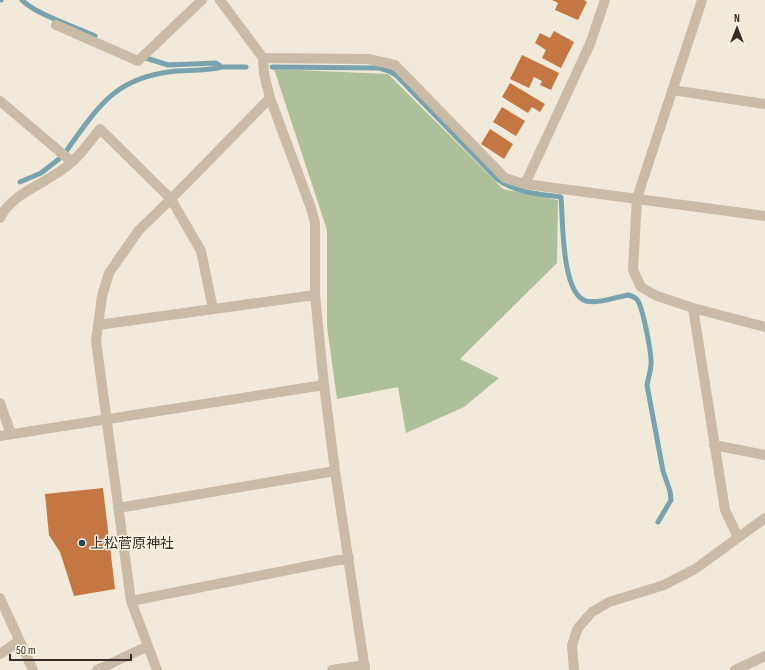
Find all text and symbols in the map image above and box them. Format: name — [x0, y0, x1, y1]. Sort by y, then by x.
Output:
north arrow — [717, 8, 757, 48]
text: N — [734, 12, 740, 25]
place label: 上松菅原神社 — [90, 535, 174, 552]
marker: 上松菅原神社 — [77, 538, 87, 548]
scale bar — [10, 636, 131, 662]
text: 50 m — [16, 643, 36, 658]

